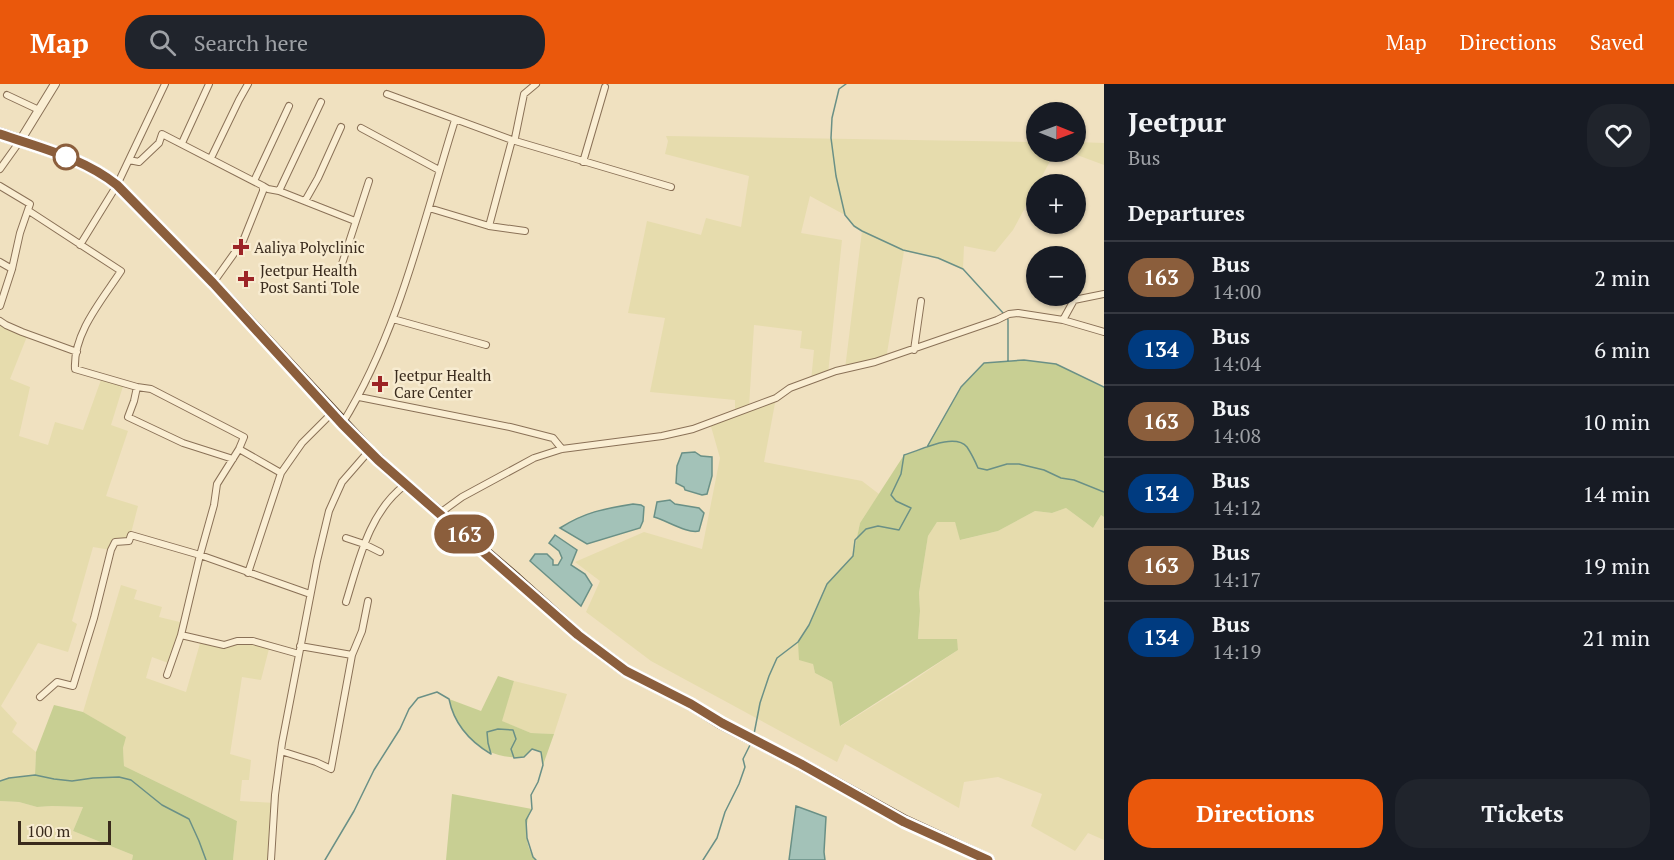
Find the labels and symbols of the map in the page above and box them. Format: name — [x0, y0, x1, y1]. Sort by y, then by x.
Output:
north arrow — [1026, 102, 1086, 162]
unlabelled marker — [53, 144, 79, 170]
place label: Aaliya Polyclinic — [254, 237, 365, 257]
marker: Aaliya Polyclinic — [232, 238, 250, 256]
place label: Jeetpur Health Post Santi Tole — [260, 260, 359, 297]
marker: Jeetpur Health Post Santi Tole — [237, 270, 255, 288]
place label: Jeetpur Health Care Center — [394, 365, 491, 402]
marker: Jeetpur Health Care Center — [371, 375, 389, 393]
line badge: 163 — [430, 514, 498, 554]
scale bar — [18, 818, 111, 846]

